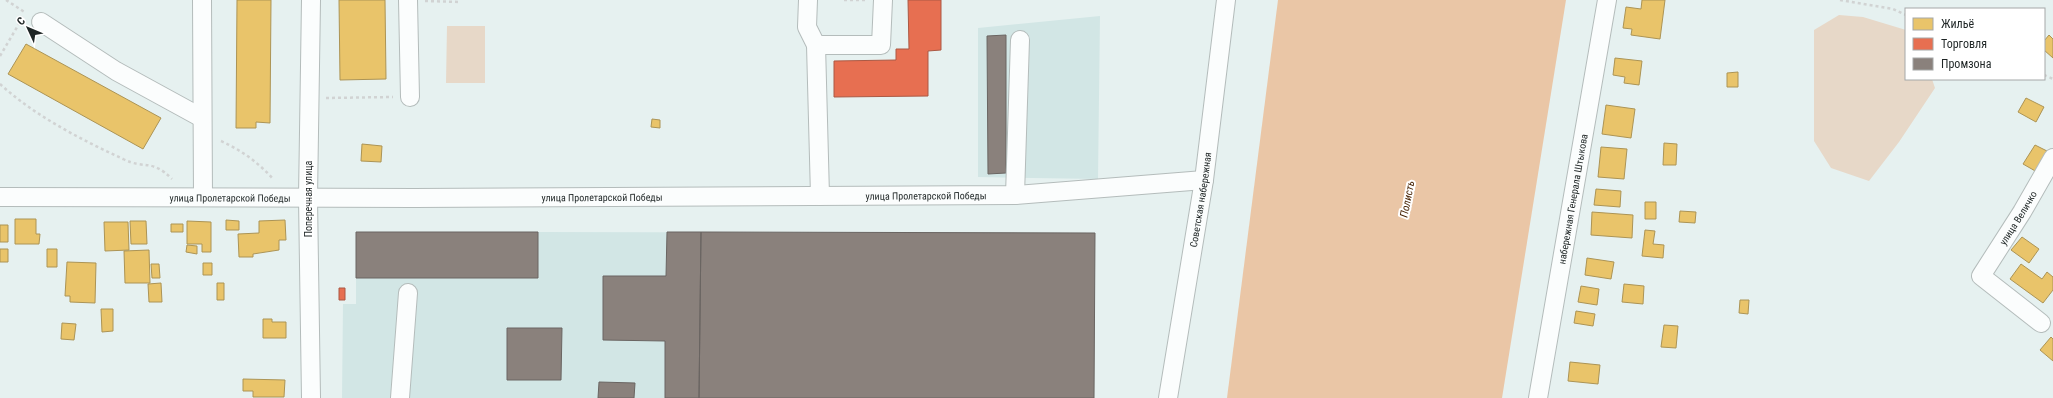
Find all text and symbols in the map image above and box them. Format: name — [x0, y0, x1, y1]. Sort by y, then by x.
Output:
north arrow — [8, 8, 48, 48]
legend — [1905, 8, 2045, 80]
text: С — [14, 15, 28, 28]
text: Жильё — [1941, 17, 1974, 31]
text: Торговля — [1941, 37, 1987, 51]
text: Промзона — [1941, 57, 1992, 71]
street label: набережная Генерала Штыкова — [1556, 133, 1590, 265]
street label: Советская набережная — [1188, 151, 1213, 248]
street label: Поперечная улица — [303, 160, 314, 237]
water label: Полисть — [1398, 180, 1417, 219]
street label: улица Величко — [1997, 189, 2039, 247]
street label: улица Пролетарской Победы — [865, 190, 987, 202]
street label: улица Пролетарской Победы — [169, 192, 291, 204]
street label: улица Пролетарской Победы — [541, 192, 663, 203]

